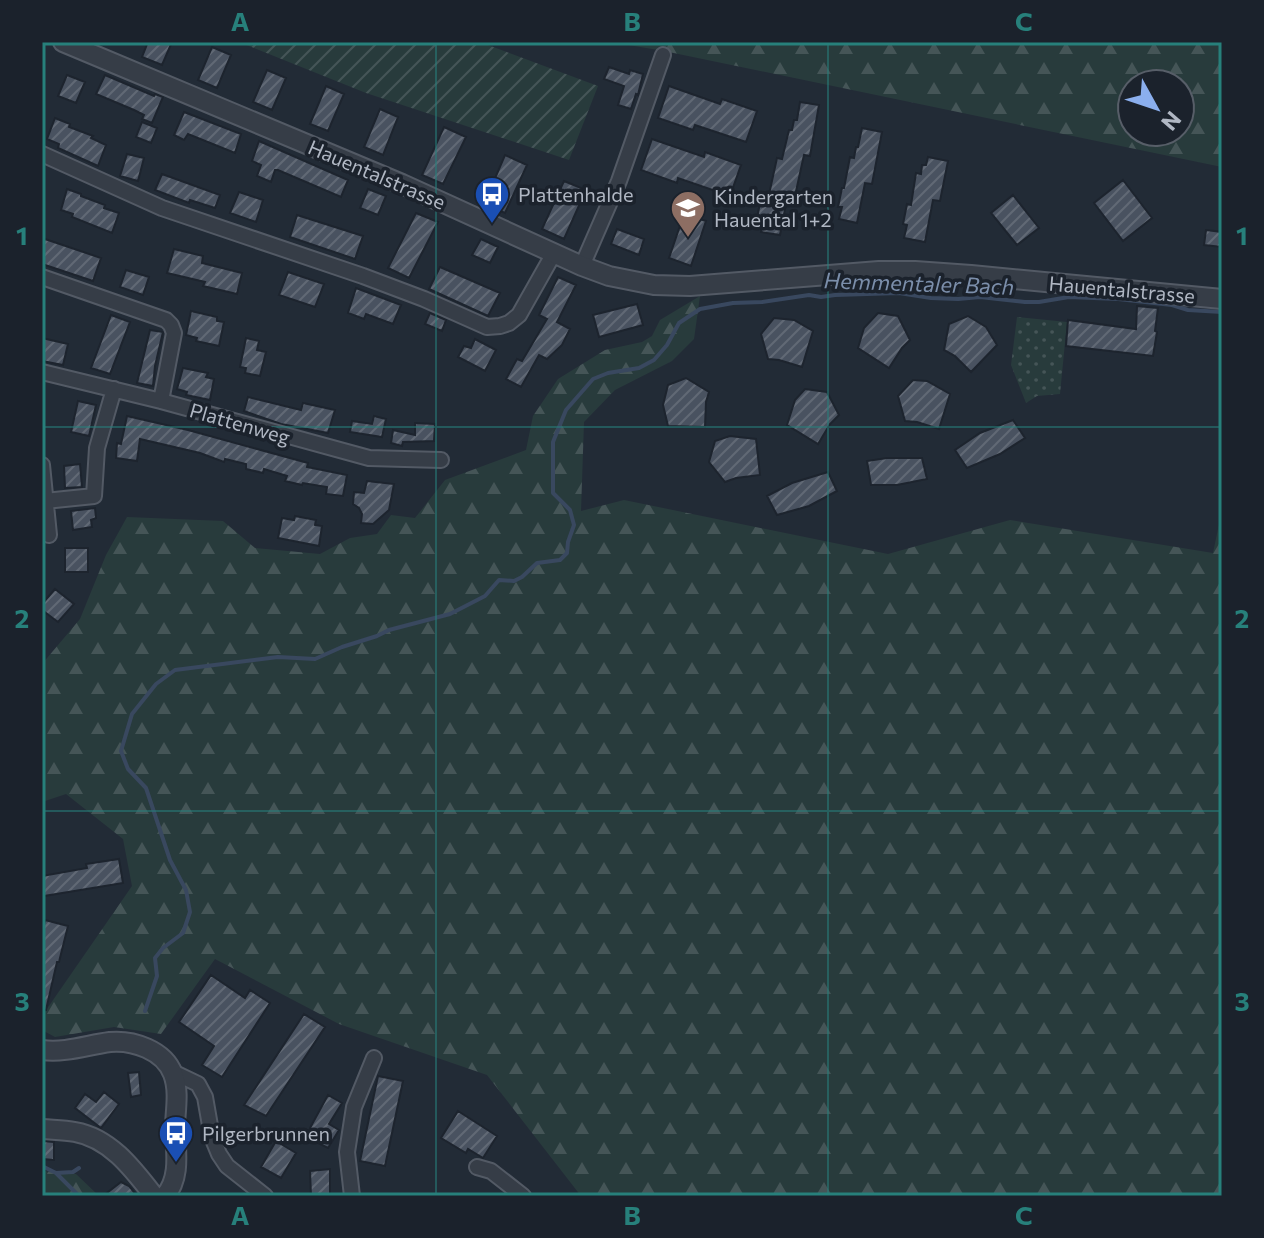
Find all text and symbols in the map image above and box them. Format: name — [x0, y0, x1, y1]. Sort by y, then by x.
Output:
text: A — [231, 5, 250, 36]
text: B — [623, 5, 641, 36]
text: C — [1015, 5, 1033, 36]
north arrow — [1116, 68, 1196, 148]
text: N — [1156, 106, 1187, 136]
street label: Hauentalstrasse — [305, 134, 449, 214]
bus stop icon: Plattenhalde — [473, 175, 511, 225]
place label: Plattenhalde — [518, 182, 633, 206]
place label: Kindergarten Hauental 1+2 — [714, 184, 833, 231]
school or university icon: Kindergarten Hauental 1+2 — [669, 189, 707, 239]
text: 1 — [16, 219, 28, 250]
text: 1 — [1236, 219, 1248, 250]
water label: Hemmentaler Bach — [823, 266, 1015, 300]
street label: Hauentalstrasse — [1048, 271, 1196, 307]
street label: Plattenweg — [187, 397, 293, 449]
text: 2 — [15, 602, 29, 633]
text: 2 — [1235, 602, 1249, 633]
text: 3 — [14, 985, 30, 1016]
text: 3 — [1234, 985, 1250, 1016]
bus stop icon: Pilgerbrunnen — [157, 1114, 195, 1164]
place label: Pilgerbrunnen — [202, 1121, 330, 1145]
text: A — [231, 1199, 250, 1230]
text: B — [623, 1199, 641, 1230]
text: C — [1015, 1199, 1033, 1230]

